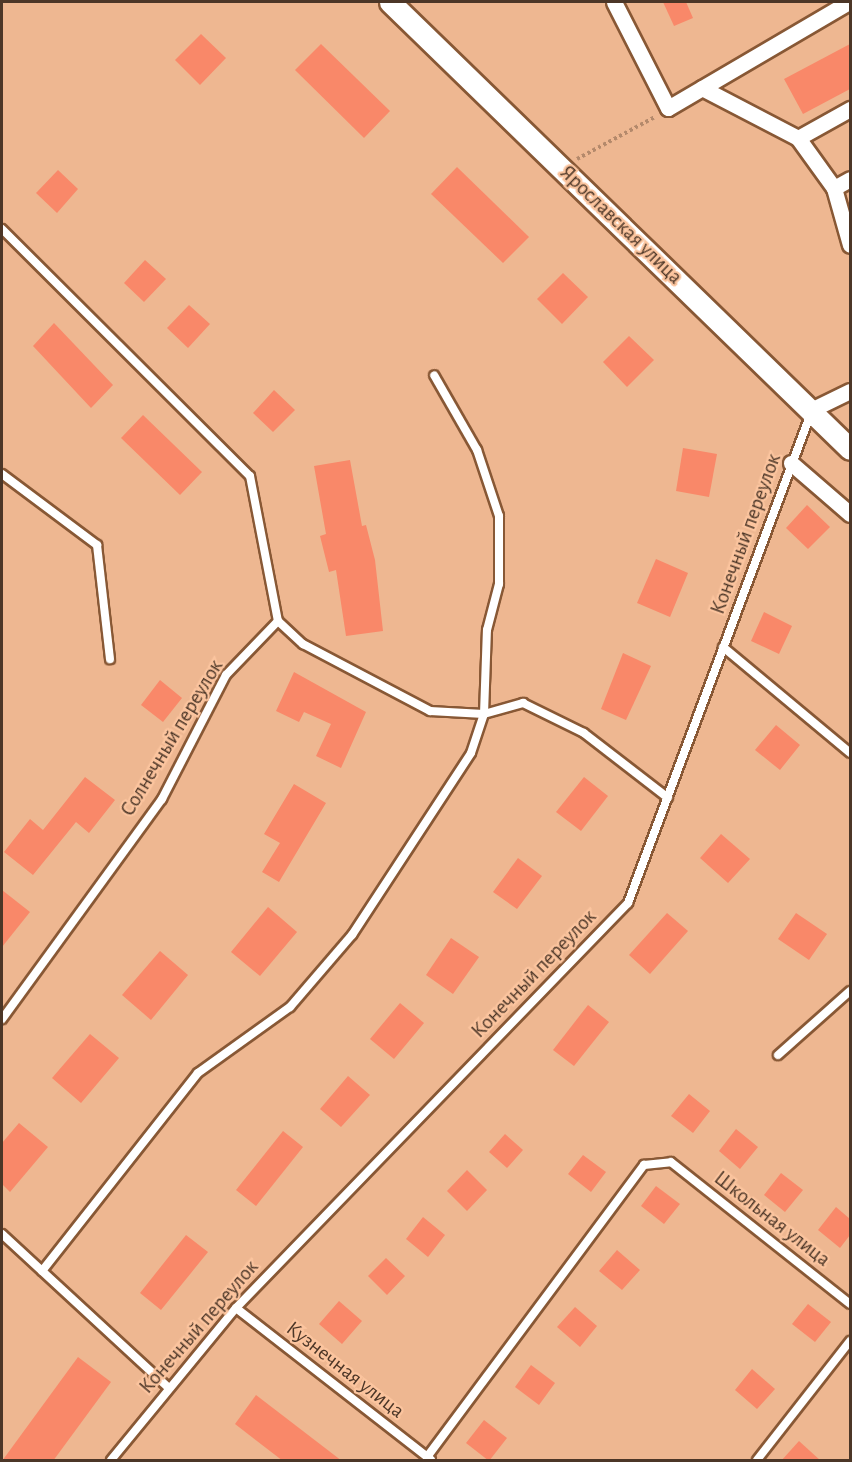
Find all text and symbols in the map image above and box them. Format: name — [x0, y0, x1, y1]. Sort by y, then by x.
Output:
street label: Ярославская улица — [555, 160, 687, 290]
street label: Конечный переулок — [705, 450, 787, 618]
street label: Солнечный переулок — [115, 655, 229, 821]
street label: Конечный переулок — [466, 904, 602, 1044]
street label: Школьная улица — [709, 1166, 835, 1272]
street label: Конечный переулок — [134, 1255, 264, 1399]
street label: Кузнечная улица — [281, 1316, 409, 1424]

